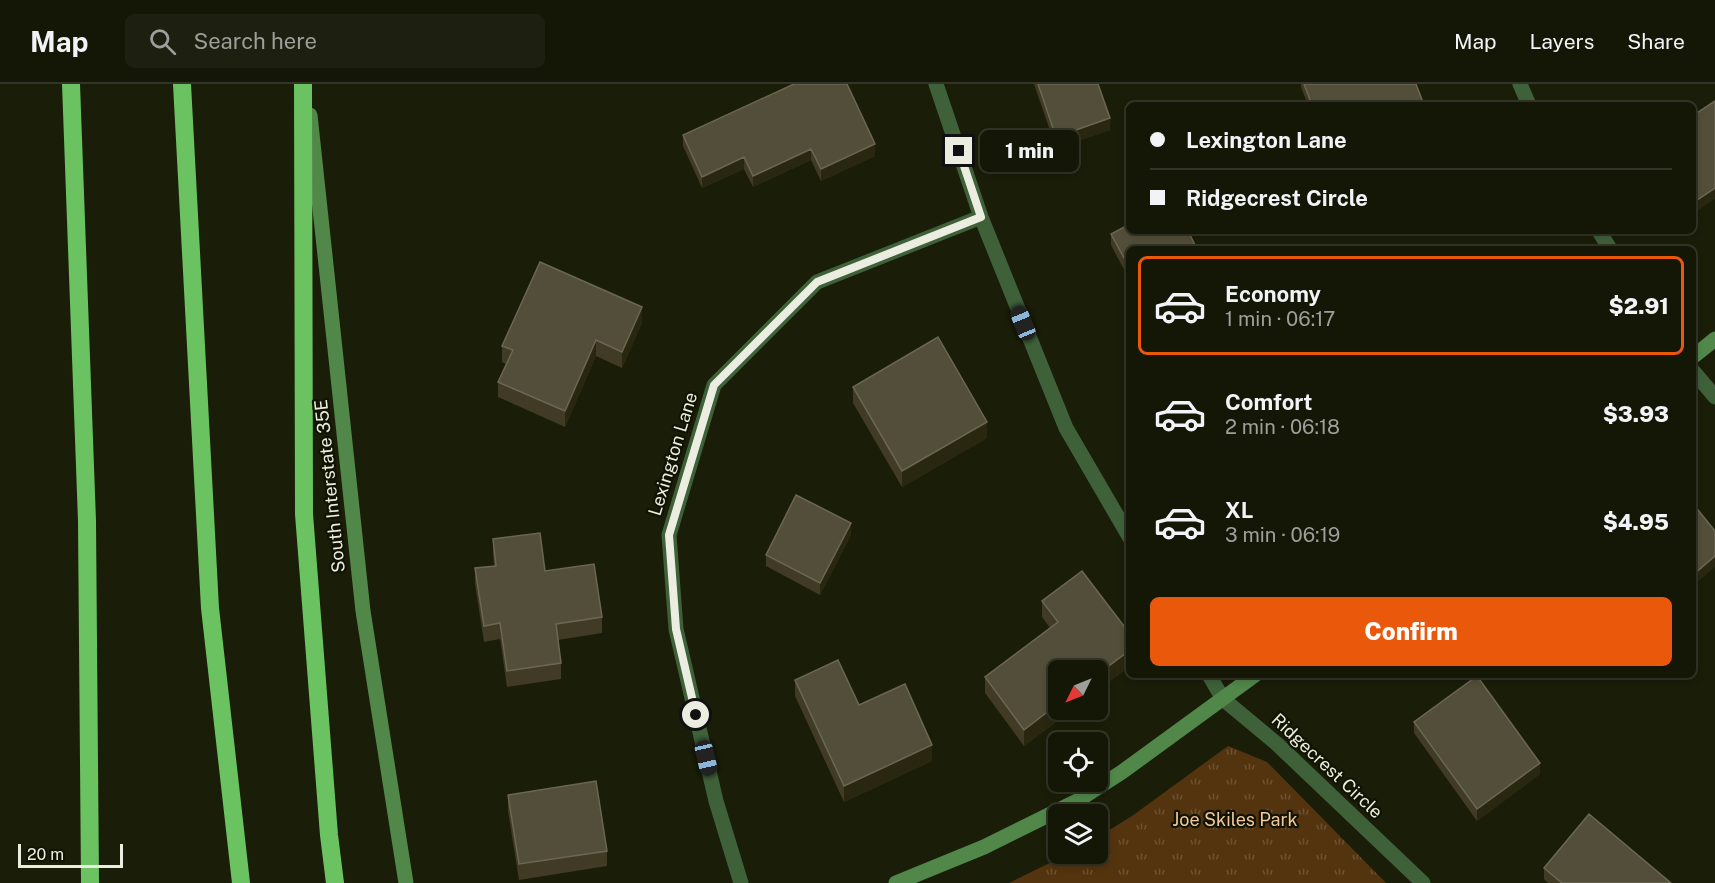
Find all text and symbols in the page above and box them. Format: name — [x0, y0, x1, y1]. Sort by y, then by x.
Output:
search box — [125, 14, 545, 68]
text: Map — [30, 25, 89, 58]
icon: search — [146, 25, 179, 58]
text: Search here — [194, 28, 317, 54]
text: Map — [1454, 29, 1497, 54]
text: Layers — [1530, 29, 1594, 54]
text: Share — [1627, 29, 1685, 54]
text: Lexington Lane — [1186, 127, 1347, 153]
callout: 1 min — [980, 130, 1079, 172]
route end — [945, 137, 972, 164]
text: 1 min — [1005, 139, 1054, 163]
text: Ridgecrest Circle — [1186, 185, 1368, 211]
icon: car — [1153, 279, 1207, 333]
text: Economy — [1225, 281, 1321, 307]
text: $2.91 — [1609, 293, 1669, 319]
car — [1008, 303, 1038, 343]
text: 1 min · 06:17 — [1225, 307, 1335, 331]
icon: car — [1153, 387, 1207, 441]
street label: Lexington Lane — [644, 389, 701, 518]
text: Comfort — [1225, 389, 1312, 415]
street label: South Interstate 35E — [310, 398, 349, 574]
text: $3.93 — [1603, 401, 1669, 427]
text: 2 min · 06:18 — [1225, 415, 1340, 439]
icon: car — [1153, 495, 1207, 549]
text: XL — [1225, 497, 1253, 523]
text: $4.95 — [1603, 509, 1669, 535]
text: 3 min · 06:19 — [1225, 523, 1340, 547]
button: Confirm — [1150, 597, 1672, 666]
north arrow — [1048, 660, 1108, 720]
map controls — [1048, 660, 1108, 864]
route start — [682, 701, 709, 728]
street label: Ridgecrest Circle — [1268, 709, 1387, 822]
button: locate — [1048, 732, 1108, 792]
car — [693, 738, 719, 778]
button: layers — [1048, 804, 1108, 864]
park label: Joe Skiles Park — [1172, 809, 1298, 830]
scale bar — [18, 841, 123, 868]
text: 20 m — [27, 845, 64, 864]

